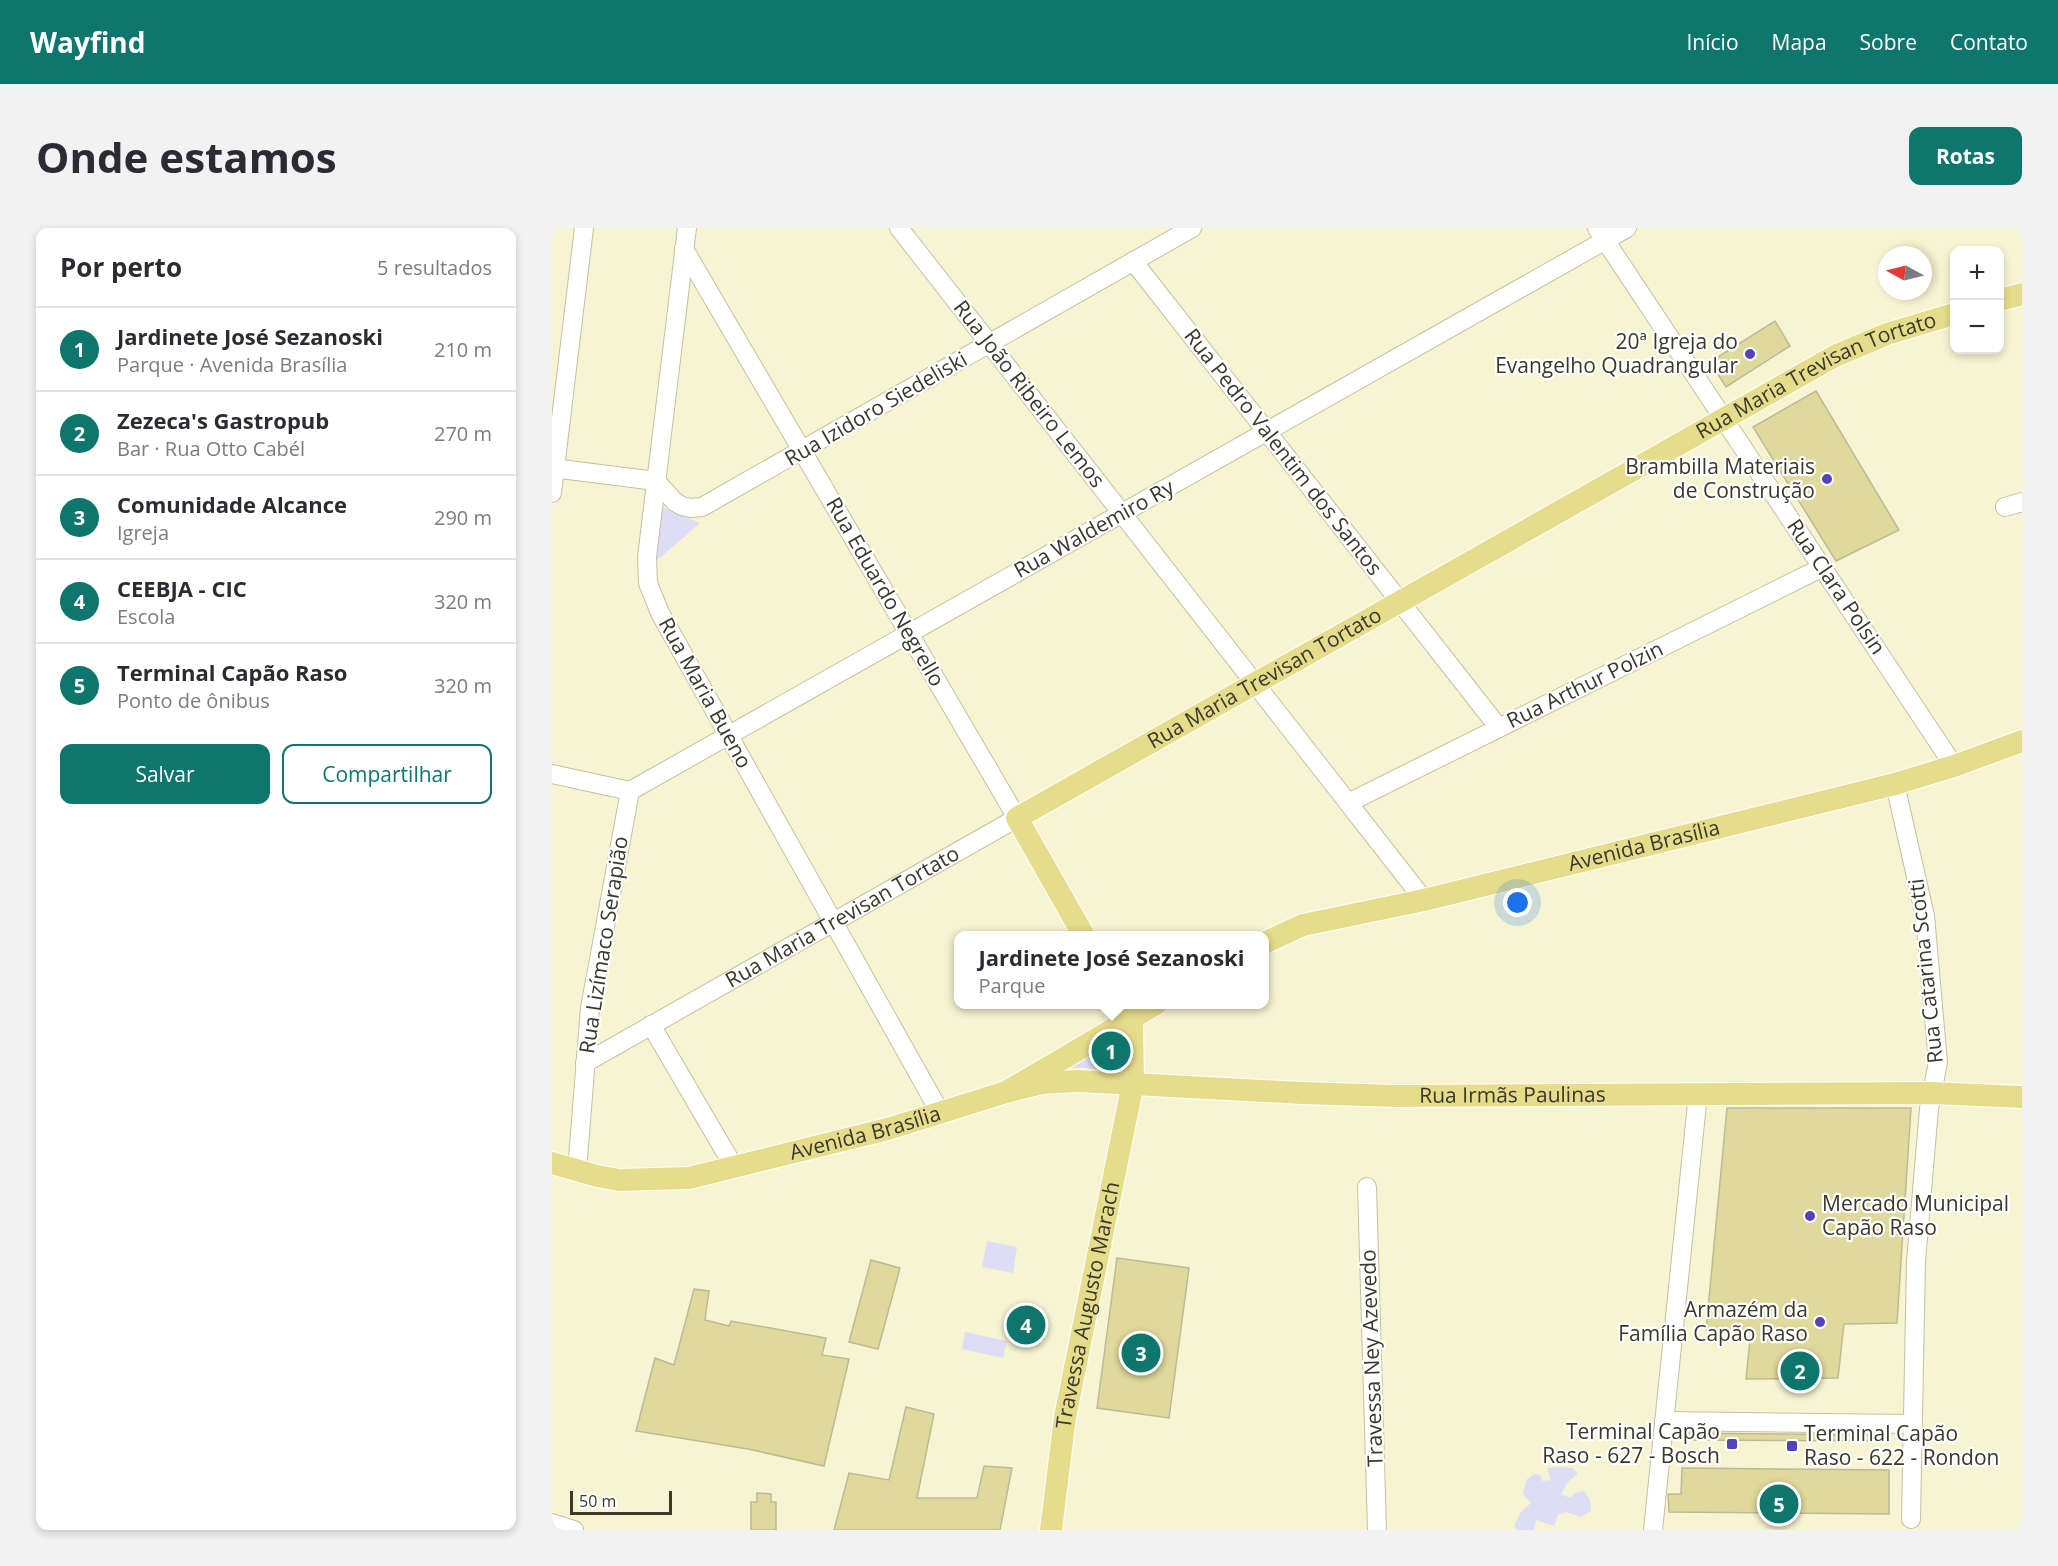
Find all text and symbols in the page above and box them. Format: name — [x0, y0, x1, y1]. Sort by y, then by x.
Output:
text: Wayfind — [30, 23, 145, 61]
text: Início — [1686, 28, 1739, 56]
text: Mapa — [1772, 28, 1827, 56]
text: Sobre — [1860, 28, 1917, 56]
text: Contato — [1950, 28, 2028, 56]
button: Rotas — [1909, 127, 2022, 185]
text: Onde estamos — [36, 128, 337, 185]
north arrow — [1878, 246, 1932, 300]
map controls — [1950, 246, 2004, 354]
button: + — [1950, 246, 2004, 300]
text: Por perto — [60, 249, 182, 285]
text: 5 resultados — [377, 254, 492, 281]
street label: Rua João Ribeiro Lemos — [948, 294, 1112, 493]
button: − — [1950, 300, 2004, 354]
street label: Rua Maria Trevisan Tortato — [1691, 305, 1939, 445]
text: Jardinete José Sezanoski — [117, 321, 383, 351]
street label: Rua Pedro Valentim dos Santos — [1179, 322, 1389, 581]
place label: 20ª Igreja do Evangelho Quadrangular — [1495, 327, 1738, 379]
text: 1 — [74, 336, 85, 363]
text: 210 m — [434, 336, 492, 363]
street label: Rua Izidoro Siedeliski — [779, 344, 972, 472]
marker: 20ª Igreja do Evangelho Quadrangular — [1743, 347, 1757, 361]
text: Parque · Avenida Brasília — [117, 351, 347, 378]
text: Zezeca's Gastropub — [117, 405, 329, 435]
text: 2 — [74, 420, 85, 447]
text: 270 m — [434, 420, 492, 447]
text: Bar · Rua Otto Cabél — [117, 435, 305, 462]
place label: Brambilla Materiais de Construção — [1625, 452, 1815, 504]
street label: Rua Waldemiro Ry — [1009, 472, 1179, 584]
marker: Brambilla Materiais de Construção — [1820, 472, 1834, 486]
text: Comunidade Alcance — [117, 489, 347, 519]
street label: Rua Eduardo Negrello — [820, 492, 952, 691]
text: 3 — [74, 504, 85, 531]
text: 290 m — [434, 504, 492, 531]
street label: Rua Clara Polsin — [1781, 513, 1893, 660]
text: Igreja — [117, 519, 169, 546]
text: CEEBJA - CIC — [117, 573, 247, 603]
text: 4 — [74, 588, 85, 615]
text: 320 m — [434, 588, 492, 615]
street label: Rua Maria Trevisan Tortato — [1142, 600, 1386, 755]
text: Escola — [117, 603, 175, 630]
street label: Rua Maria Bueno — [653, 612, 759, 773]
street label: Rua Arthur Polzin — [1502, 634, 1667, 734]
text: Terminal Capão Raso — [117, 657, 347, 687]
text: 5 — [74, 672, 85, 699]
text: 320 m — [434, 672, 492, 699]
text: Ponto de ônibus — [117, 687, 270, 714]
button: Salvar — [60, 744, 270, 804]
button: Compartilhar — [282, 744, 492, 804]
street label: Avenida Brasília — [1565, 813, 1722, 877]
street label: Rua Lizímaco Serapião — [572, 834, 634, 1056]
street label: Rua Maria Trevisan Tortato — [720, 839, 964, 994]
street label: Rua Catarina Scotti — [1901, 877, 1949, 1065]
your location — [1503, 888, 1532, 917]
popup — [954, 931, 1269, 1009]
text: Jardinete José Sezanoski — [979, 942, 1244, 972]
text: Parque — [979, 972, 1046, 999]
pin: 1 — [1092, 1028, 1130, 1074]
street label: Rua Irmãs Paulinas — [1419, 1080, 1606, 1109]
street label: Avenida Brasília — [787, 1098, 944, 1166]
street label: Travessa Augusto Marach — [1049, 1179, 1126, 1430]
place label: Mercado Municipal Capão Raso — [1822, 1189, 2009, 1241]
marker: Mercado Municipal Capão Raso — [1803, 1209, 1817, 1223]
street label: Travessa Ney Azevedo — [1353, 1249, 1389, 1467]
place label: Armazém da Família Capão Raso — [1618, 1295, 1808, 1347]
pin: 4 — [1006, 1302, 1046, 1348]
marker: Armazém da Família Capão Raso — [1813, 1315, 1827, 1329]
pin: 3 — [1122, 1330, 1160, 1376]
pin: 2 — [1780, 1348, 1820, 1394]
place label: Terminal Capão Raso - 627 - Bosch — [1542, 1417, 1720, 1469]
place label: Terminal Capão Raso - 622 - Rondon — [1804, 1419, 1999, 1471]
marker: Terminal Capão Raso - 627 - Bosch — [1725, 1437, 1739, 1451]
marker: Terminal Capão Raso - 622 - Rondon — [1785, 1439, 1799, 1453]
pin: 5 — [1760, 1482, 1798, 1526]
scale bar — [570, 1488, 672, 1516]
text: 50 m — [579, 1490, 616, 1512]

